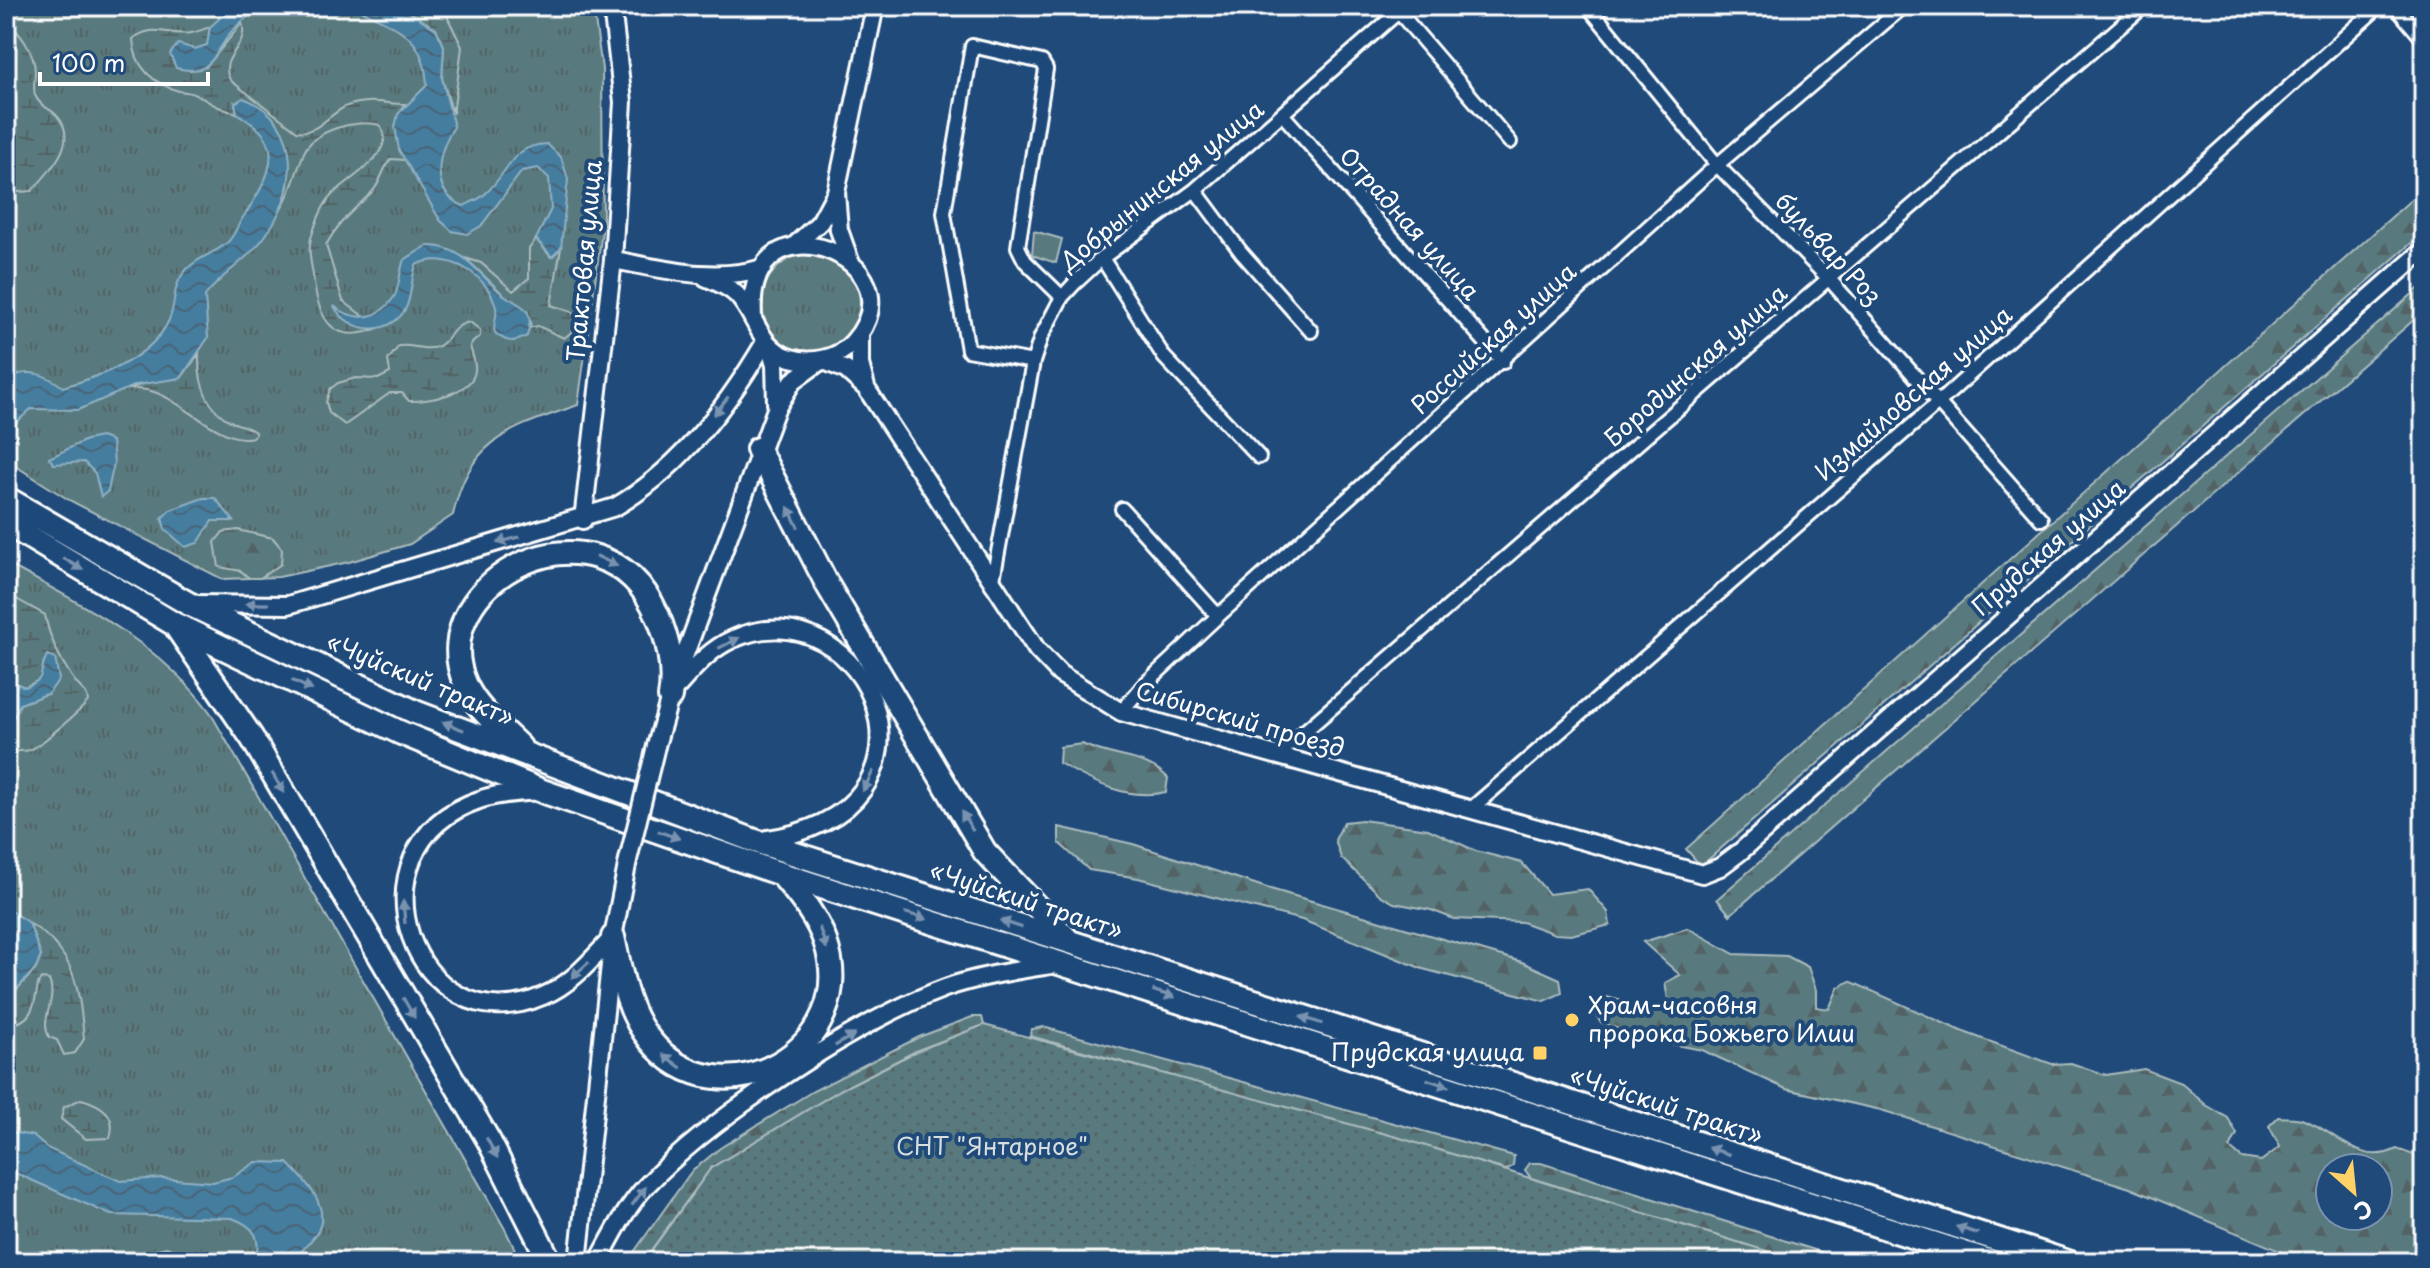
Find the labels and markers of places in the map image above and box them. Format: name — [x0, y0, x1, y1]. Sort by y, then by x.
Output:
place label: Храм-часовня пророка Божьего Илии — [1588, 986, 1855, 1050]
marker: Храм-часовня пророка Божьего Илии — [1563, 1011, 1581, 1029]
place label: Прудская улица — [1331, 1033, 1524, 1069]
marker: Прудская улица — [1531, 1044, 1549, 1062]

